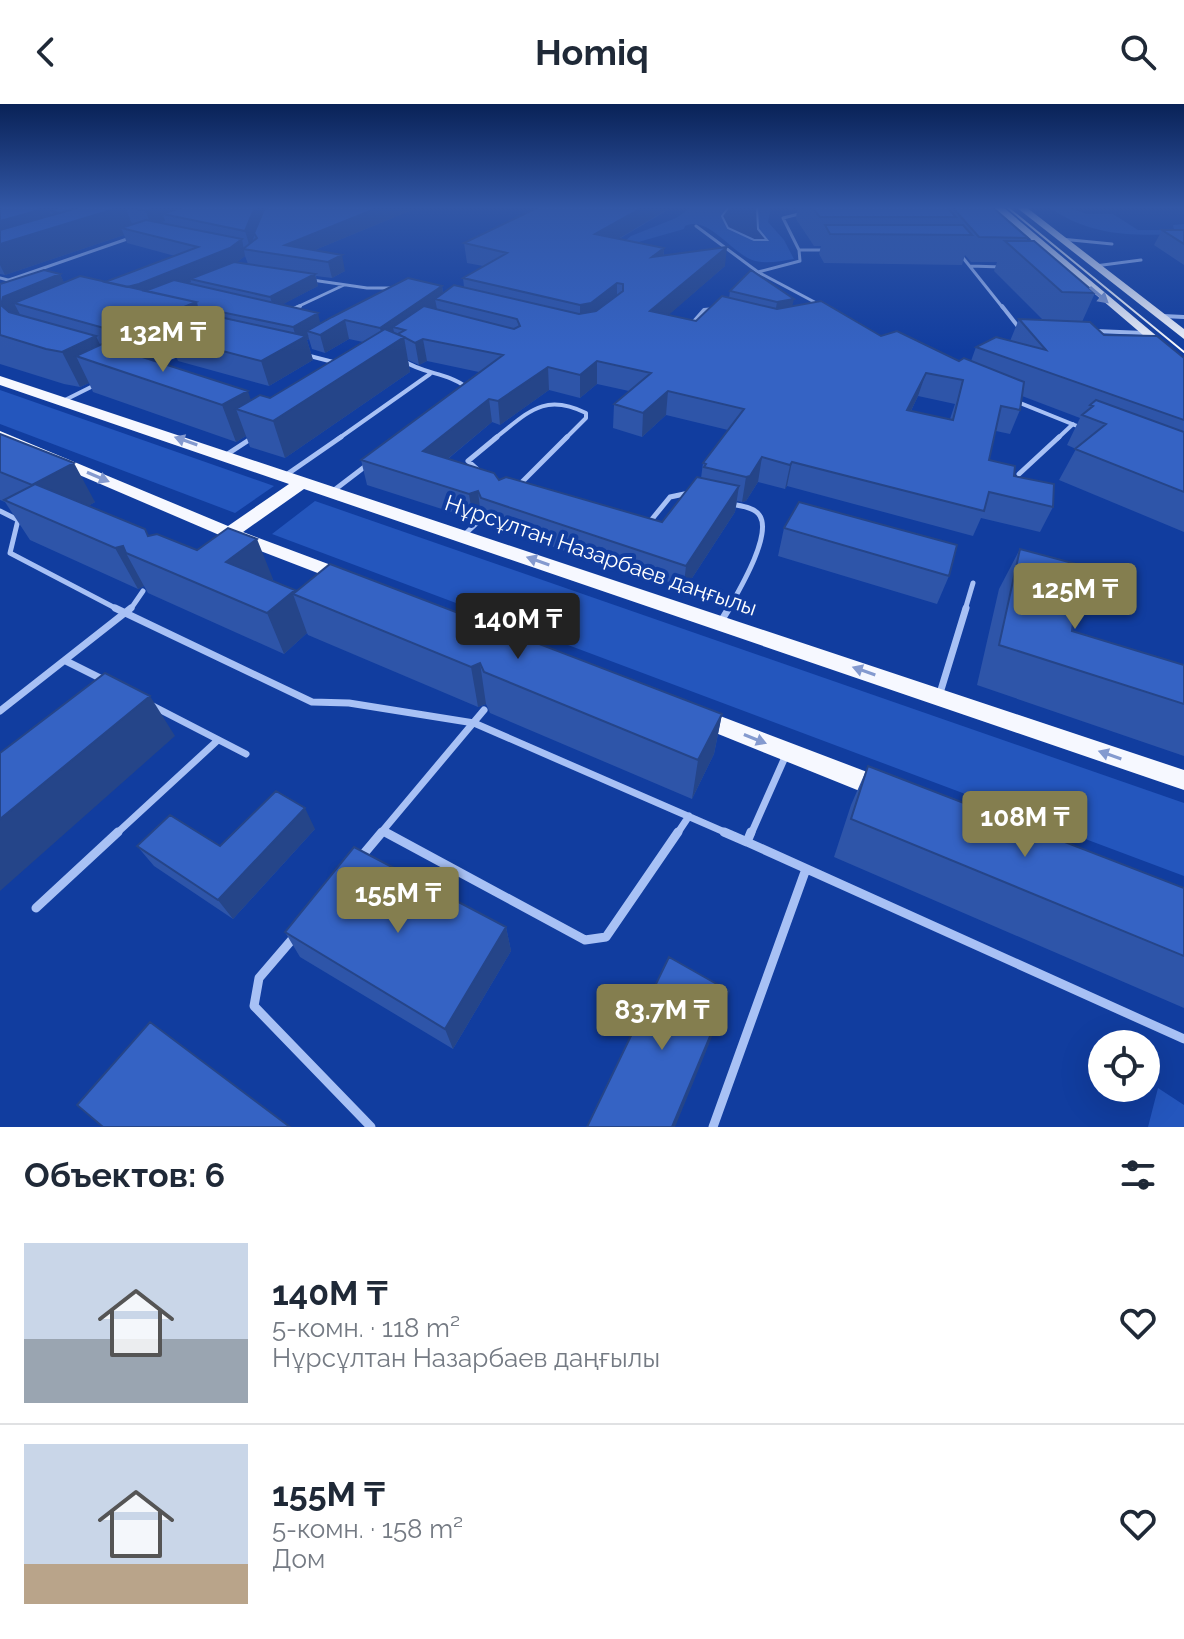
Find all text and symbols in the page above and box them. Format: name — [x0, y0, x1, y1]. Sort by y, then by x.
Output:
icon: back — [24, 30, 68, 74]
icon: search — [1116, 30, 1160, 74]
text: Homiq — [535, 31, 649, 73]
one-way arrow — [1089, 285, 1109, 303]
pin: 132M ₸ — [98, 306, 228, 374]
text: 132M ₸ — [120, 317, 206, 347]
one-way arrow — [174, 435, 198, 447]
one-way arrow — [86, 471, 109, 484]
street label: Нұрсұлтан Назарбаев даңғылы — [442, 489, 760, 621]
one-way arrow — [526, 554, 550, 566]
pin: 125M ₸ — [1010, 563, 1140, 631]
text: 125M ₸ — [1032, 574, 1118, 604]
pin: 140M ₸ — [453, 593, 583, 661]
text: 140M ₸ — [474, 604, 562, 634]
one-way arrow — [852, 665, 876, 677]
one-way arrow — [743, 733, 767, 746]
one-way arrow — [1098, 749, 1122, 761]
pin: 108M ₸ — [960, 791, 1090, 859]
text: 108M ₸ — [980, 802, 1070, 832]
pin: 155M ₸ — [333, 867, 463, 935]
text: 155M ₸ — [355, 878, 441, 908]
pin: 83.7M ₸ — [588, 984, 736, 1052]
text: 83.7M ₸ — [615, 995, 709, 1025]
map controls — [1088, 1030, 1160, 1102]
button: locate — [1088, 1030, 1160, 1102]
icon: filters — [1116, 1153, 1160, 1197]
text: Объектов: 6 — [24, 1155, 225, 1195]
text: 140M ₸ — [272, 1273, 388, 1313]
icon: home — [88, 1275, 184, 1371]
icon: heart — [1116, 1301, 1160, 1345]
text: 5-комн. · 118 m² — [272, 1313, 460, 1343]
text: Нұрсұлтан Назарбаев даңғылы — [272, 1343, 660, 1373]
text: 155M ₸ — [272, 1474, 385, 1514]
icon: home — [88, 1476, 184, 1572]
icon: heart — [1116, 1502, 1160, 1546]
text: 5-комн. · 158 m² — [272, 1514, 463, 1544]
text: Дом — [272, 1544, 325, 1574]

